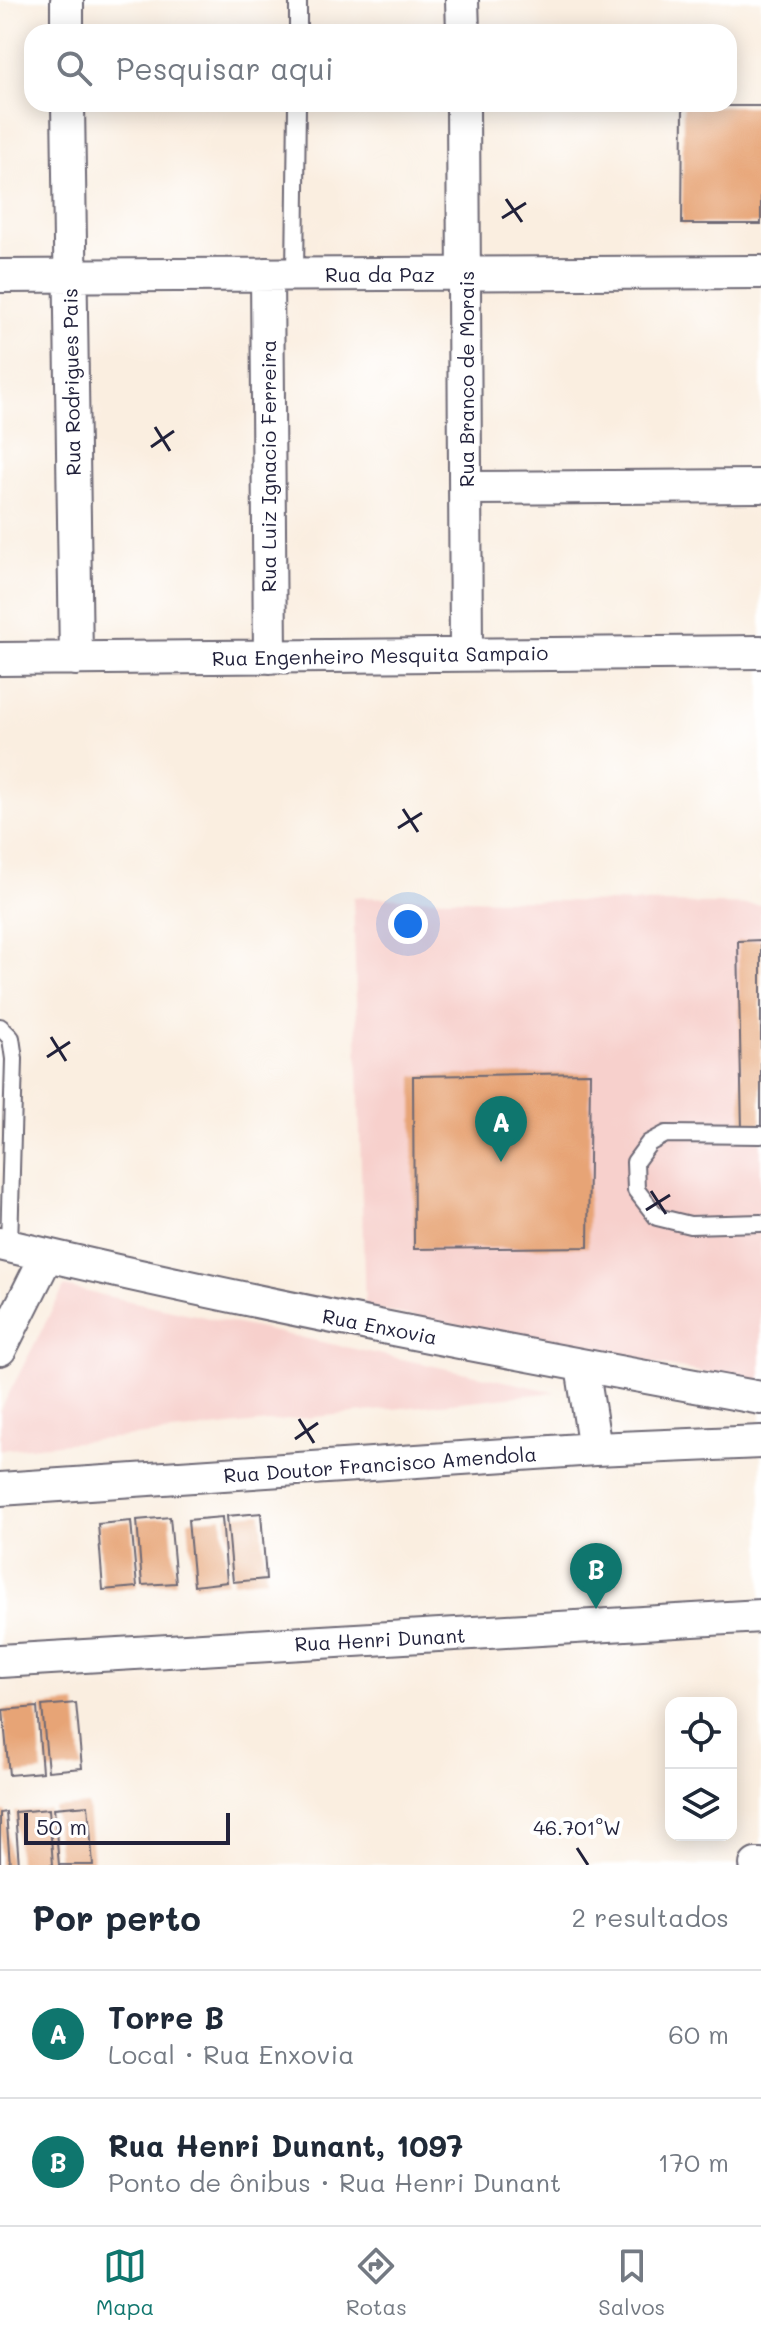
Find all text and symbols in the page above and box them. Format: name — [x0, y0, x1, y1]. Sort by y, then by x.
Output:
search box — [24, 24, 737, 112]
icon: search — [52, 46, 96, 90]
text: Pesquisar aqui — [116, 48, 334, 88]
street label: Rua da Paz — [325, 261, 435, 287]
street label: Rua Branco de Morais — [453, 271, 479, 487]
street label: Rua Rodrigues Pais — [56, 288, 86, 476]
street label: Rua Luiz Ignacio Ferreira — [255, 340, 281, 592]
street label: Rua Engenheiro Mesquita Sampaio — [212, 639, 548, 671]
your location — [388, 904, 428, 944]
pin: A — [475, 1096, 527, 1162]
street label: Rua Enxovia — [320, 1302, 440, 1350]
street label: Rua Doutor Francisco Amendola — [223, 1440, 537, 1488]
pin: B — [570, 1543, 622, 1609]
street label: Rua Henri Dunant — [294, 1622, 466, 1656]
map controls — [665, 1697, 737, 1841]
button: locate — [665, 1697, 737, 1769]
button: layers — [665, 1769, 737, 1841]
scale bar — [24, 1809, 230, 1845]
text: 50 m — [36, 1812, 87, 1841]
text: 46.701°W — [533, 1814, 621, 1840]
text: Por perto — [32, 1895, 201, 1940]
text: 2 resultados — [571, 1900, 729, 1934]
text: Torre B — [108, 1997, 224, 2037]
text: A — [49, 2017, 67, 2051]
text: 60 m — [668, 2017, 729, 2051]
text: Local · Rua Enxovia — [108, 2037, 354, 2071]
text: Rua Henri Dunant, 1097 — [108, 2125, 463, 2165]
text: B — [49, 2145, 67, 2179]
text: 170 m — [658, 2145, 729, 2179]
text: Ponto de ônibus · Rua Henri Dunant — [108, 2165, 561, 2199]
tab: Mapa — [96, 2244, 154, 2321]
tab: Rotas — [346, 2244, 407, 2321]
tab: Salvos — [598, 2244, 665, 2321]

